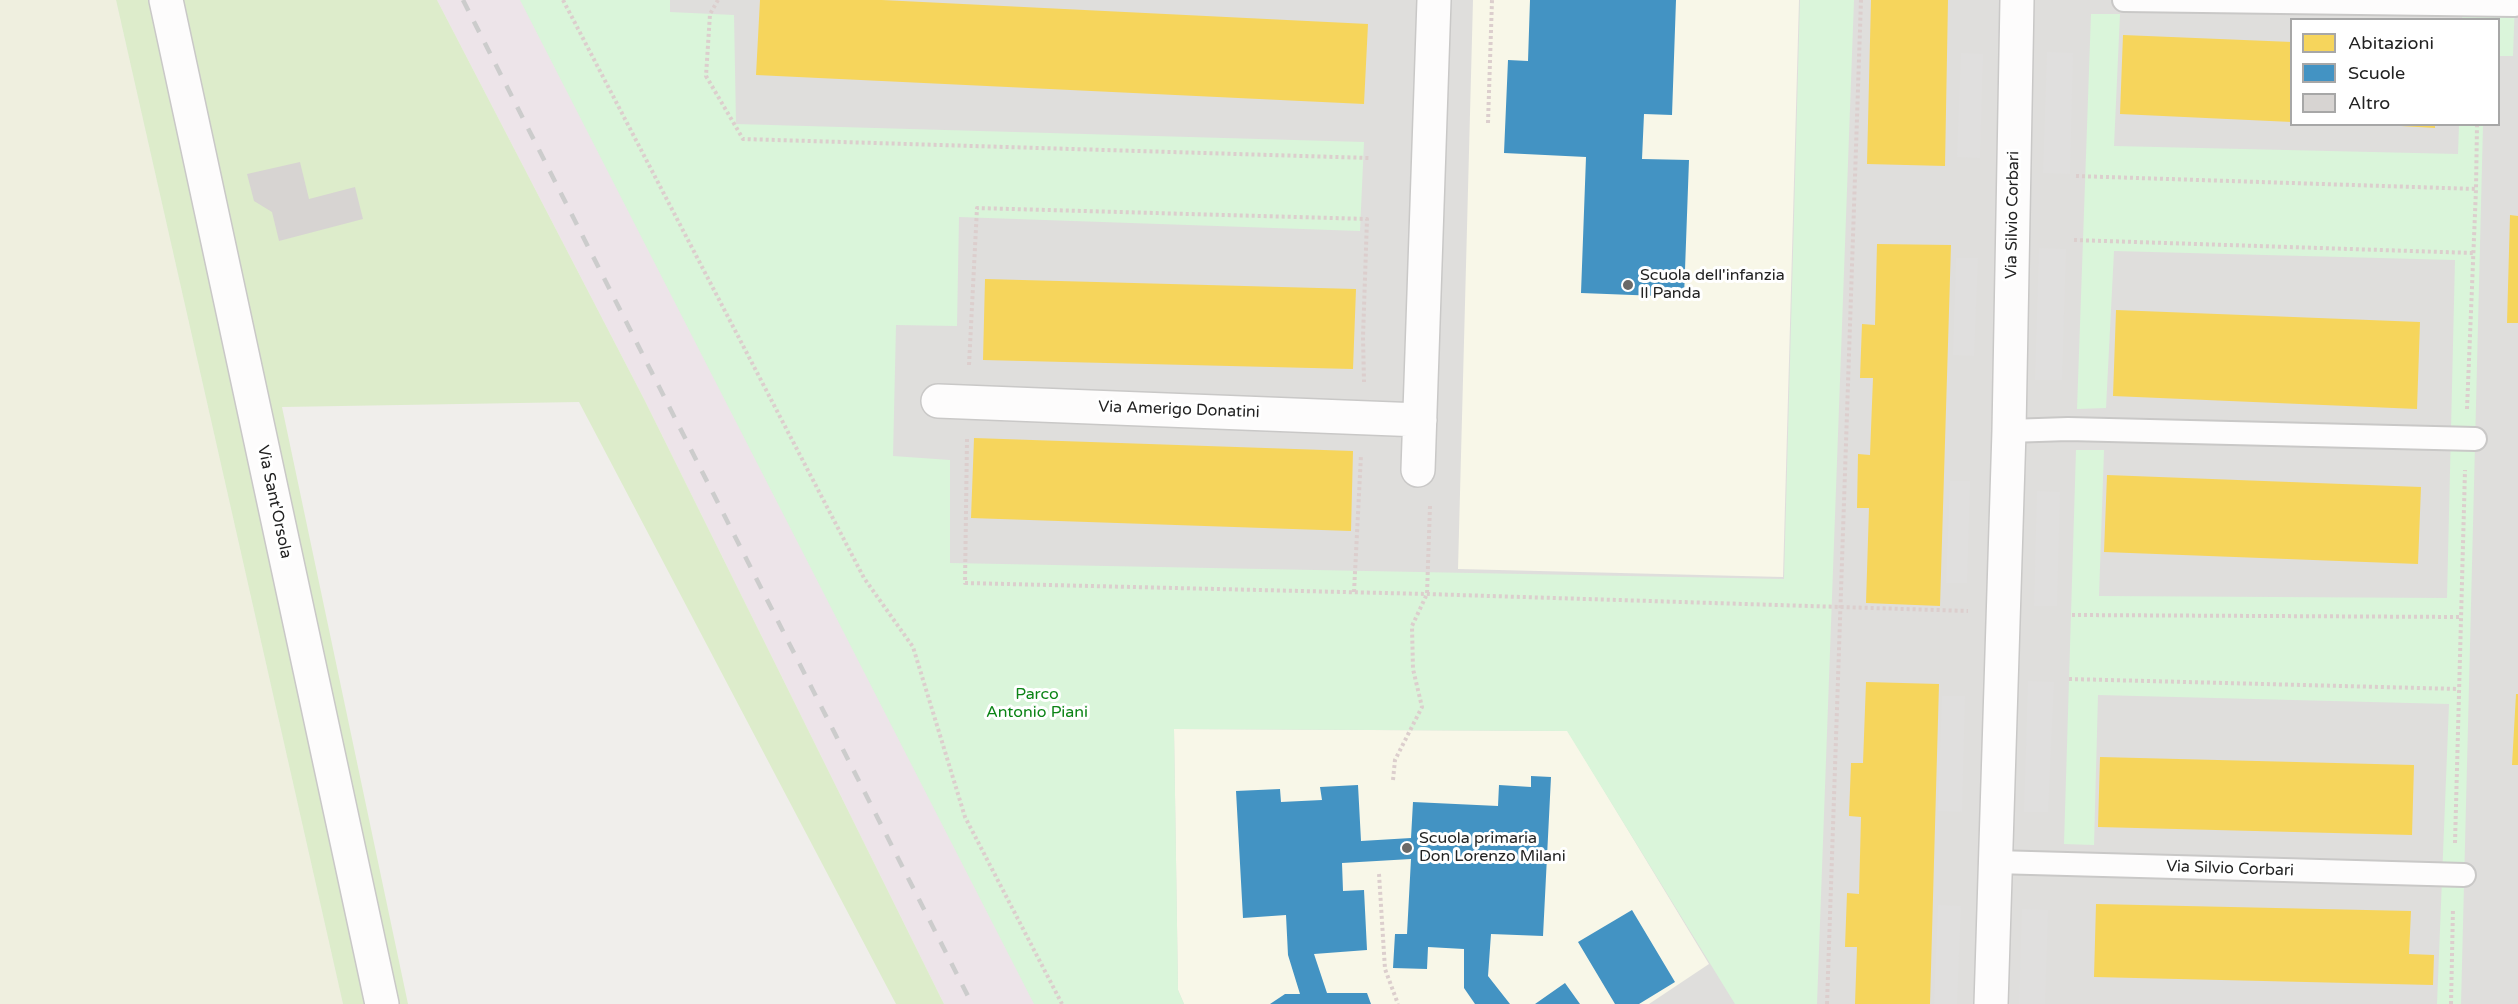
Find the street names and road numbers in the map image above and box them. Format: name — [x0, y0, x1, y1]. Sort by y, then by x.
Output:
street label: Via Silvio Corbari — [2002, 151, 2024, 279]
street label: Via Amerigo Donatini — [1098, 398, 1260, 422]
street label: Via Sant'Orsola — [253, 444, 295, 560]
street label: Via Silvio Corbari — [2166, 857, 2294, 881]

